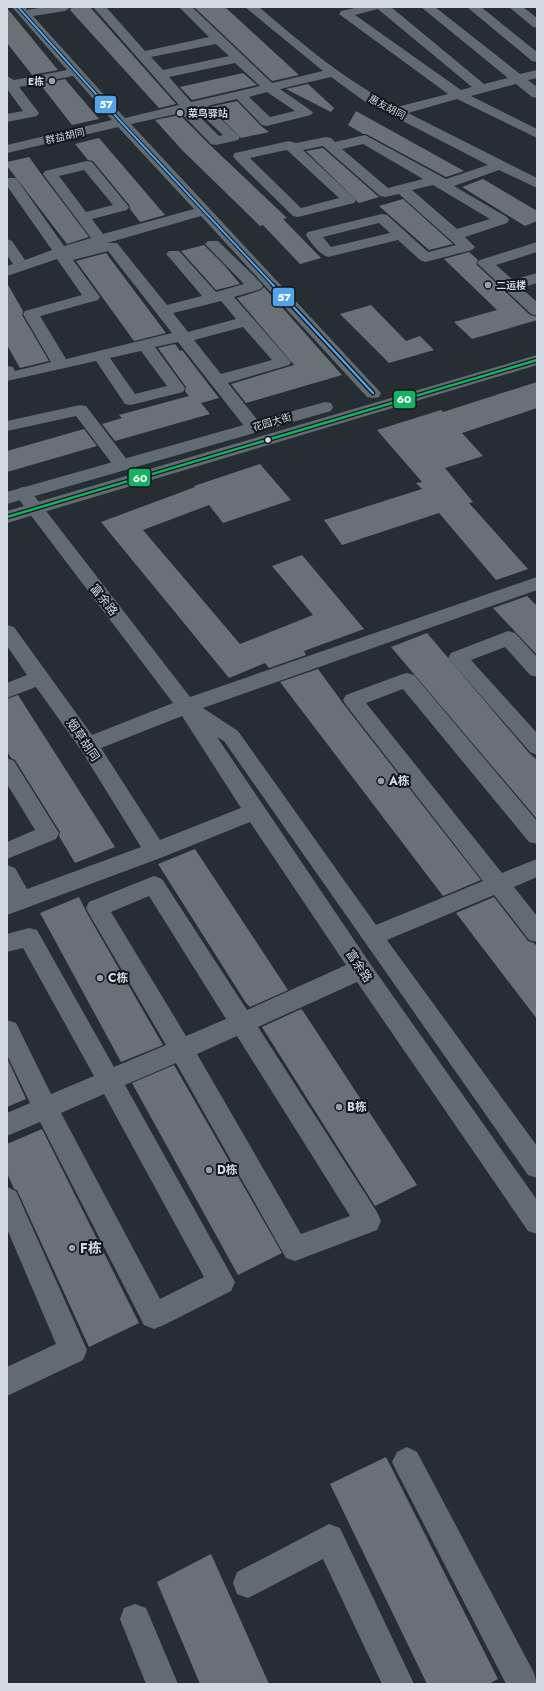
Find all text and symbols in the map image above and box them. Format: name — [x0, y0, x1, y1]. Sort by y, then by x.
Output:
place label: E栋 — [28, 74, 44, 89]
marker: E栋 — [47, 76, 57, 86]
street label: 惠友胡同 — [366, 91, 408, 123]
line badge: 57 — [94, 95, 117, 114]
text: 57 — [99, 96, 113, 112]
place label: 菜鸟驿站 — [188, 106, 228, 121]
marker: 菜鸟驿站 — [175, 108, 185, 118]
street label: 群益胡同 — [44, 124, 86, 148]
place label: 二运楼 — [496, 278, 526, 293]
marker: 二运楼 — [483, 280, 493, 290]
line badge: 57 — [272, 287, 295, 307]
text: 57 — [277, 289, 291, 305]
line badge: 60 — [393, 390, 416, 409]
text: 60 — [397, 391, 411, 407]
street label: 花园大街 — [251, 409, 293, 435]
unlabelled marker — [263, 435, 273, 445]
line badge: 60 — [128, 468, 151, 487]
text: 60 — [133, 470, 147, 486]
street label: 富余路 — [86, 580, 122, 620]
street label: 烟草胡同 — [62, 715, 104, 765]
place label: A栋 — [388, 772, 410, 790]
marker: A栋 — [376, 776, 386, 786]
street label: 富余路 — [341, 946, 377, 986]
place label: C栋 — [108, 969, 128, 987]
marker: C栋 — [95, 973, 105, 983]
place label: B栋 — [347, 1098, 367, 1116]
marker: B栋 — [334, 1102, 344, 1112]
place label: D栋 — [217, 1161, 238, 1179]
marker: D栋 — [204, 1165, 214, 1175]
place label: F栋 — [80, 1238, 102, 1258]
marker: F栋 — [67, 1243, 77, 1253]

